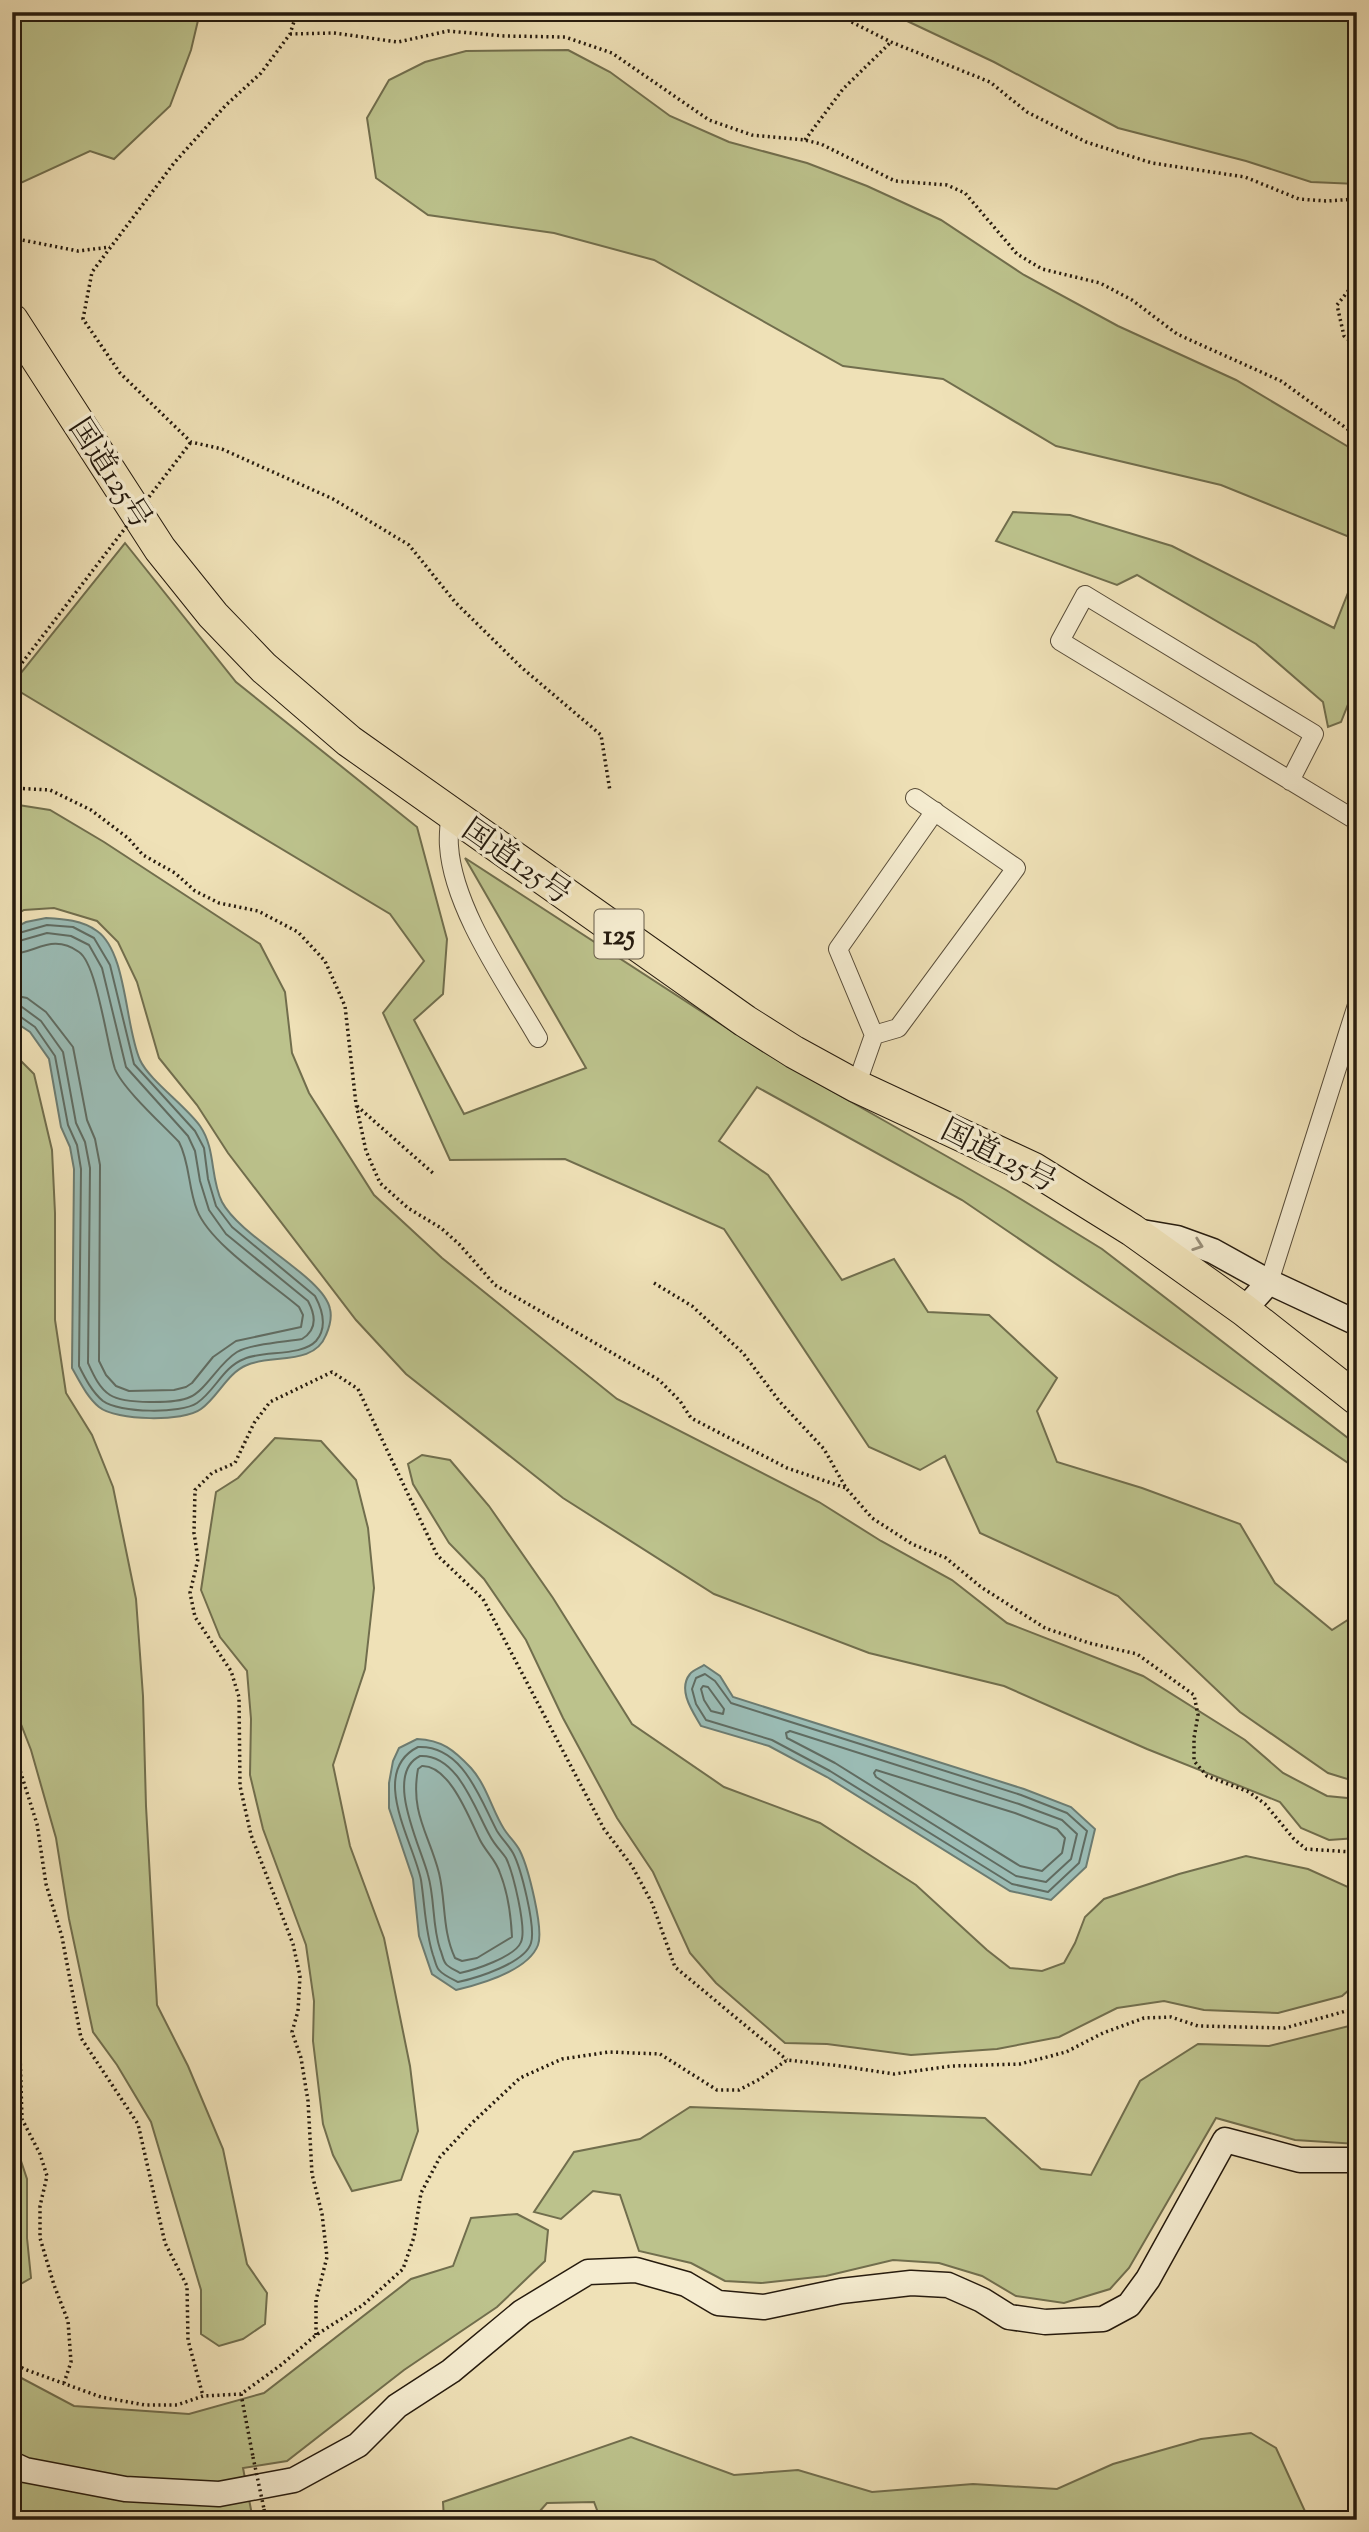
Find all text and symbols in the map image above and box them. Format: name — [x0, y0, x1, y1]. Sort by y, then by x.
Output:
street label: 国道125号 — [57, 410, 161, 538]
street label: 国道125号 — [452, 810, 579, 916]
road number: 125 — [594, 909, 644, 958]
street label: 国道125号 — [933, 1110, 1063, 1205]
one-way arrow — [1191, 1237, 1203, 1251]

